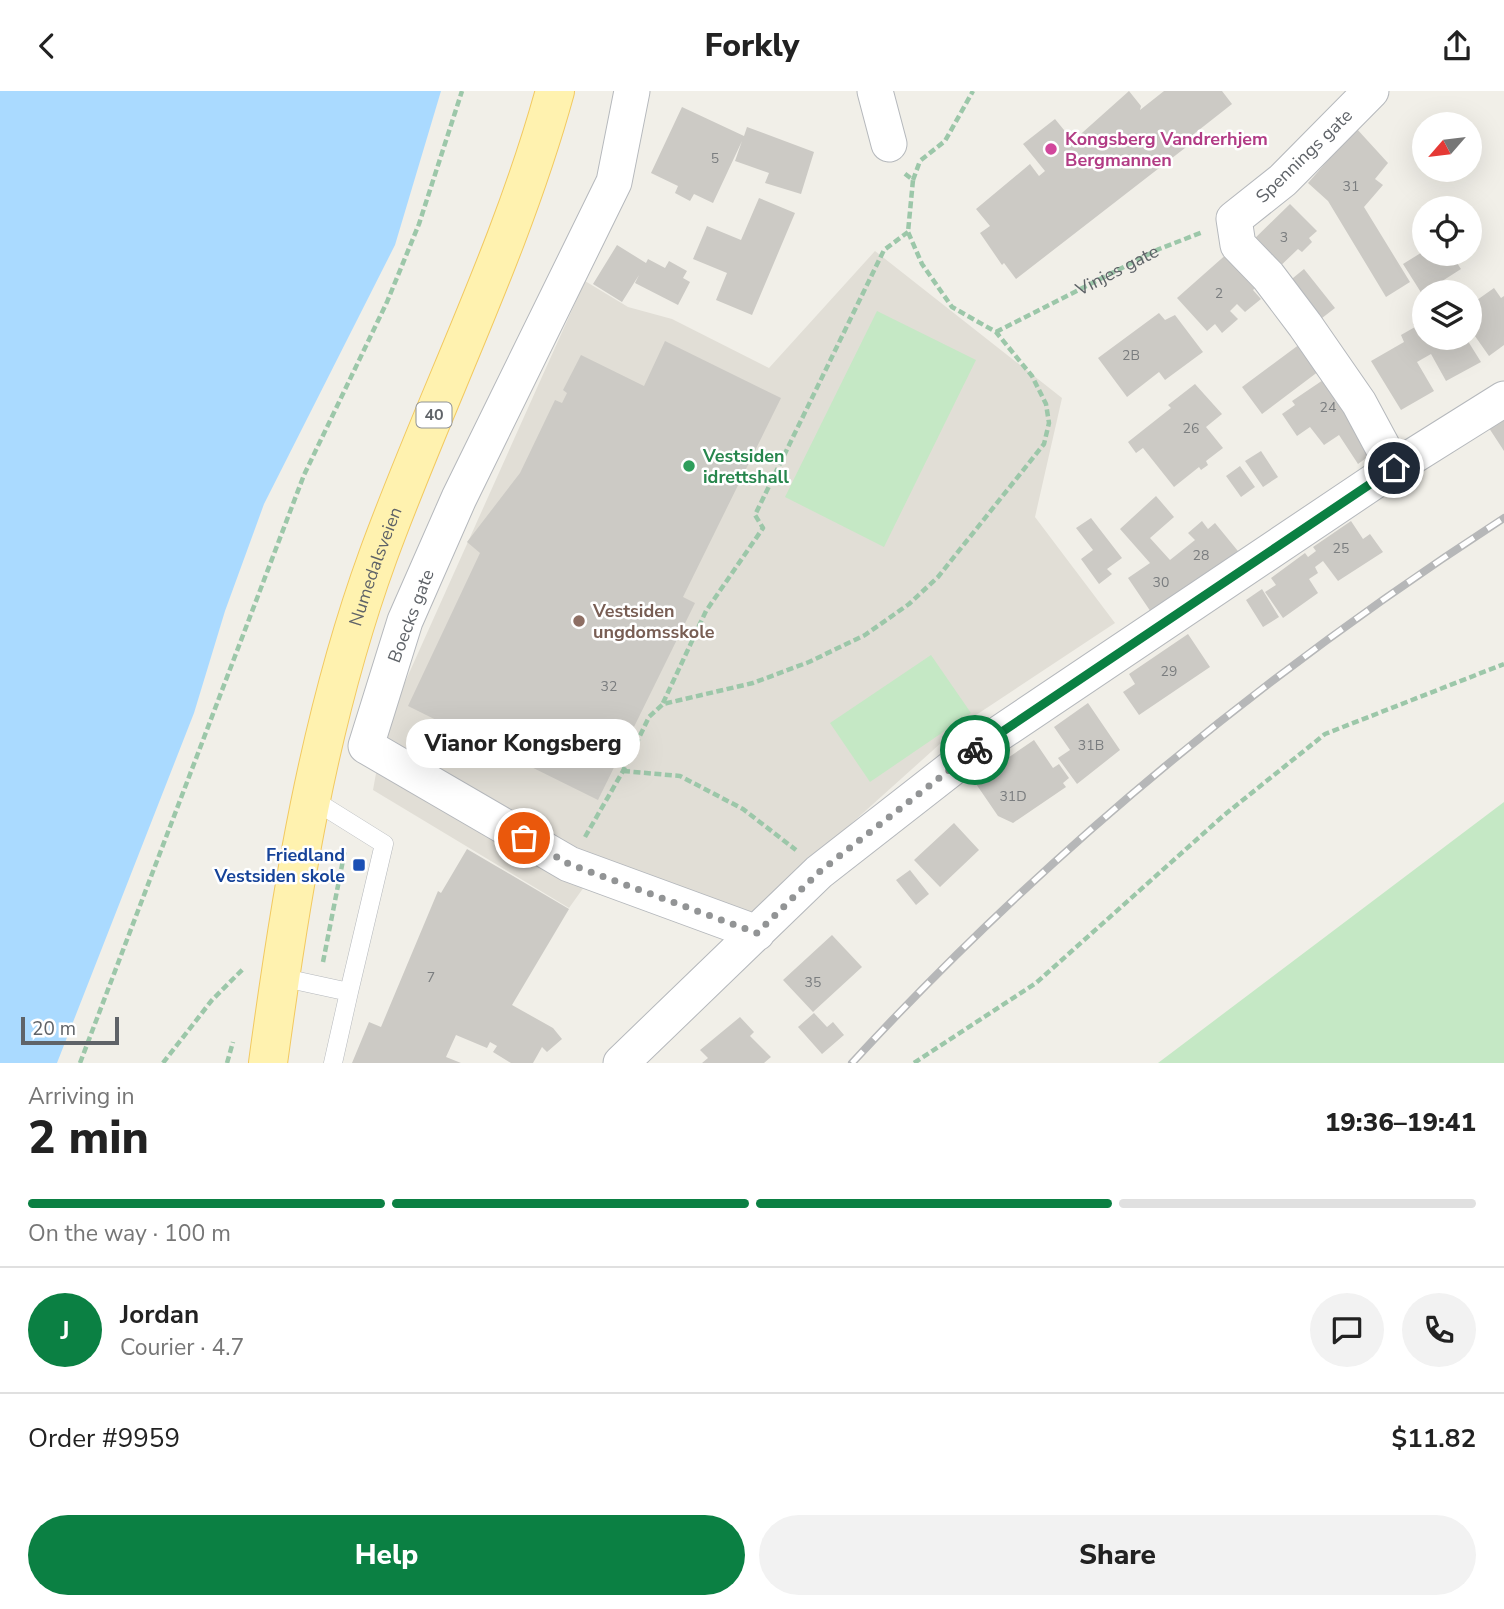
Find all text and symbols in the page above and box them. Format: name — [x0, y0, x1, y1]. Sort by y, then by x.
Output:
text: Forkly — [705, 24, 799, 67]
icon: back — [28, 27, 66, 65]
icon: share — [1438, 27, 1476, 65]
street label: Spennings gate — [1250, 104, 1358, 208]
north arrow — [1412, 112, 1482, 182]
map controls — [1412, 112, 1482, 350]
place label: Kongsberg Vandrerhjem Bergmannen — [1065, 127, 1268, 172]
marker: Kongsberg Vandrerhjem Bergmannen — [1043, 141, 1059, 157]
house number: 5 — [711, 149, 719, 168]
house number: 31 — [1343, 177, 1359, 196]
button: locate — [1412, 196, 1482, 266]
house number: 3 — [1280, 228, 1288, 247]
street label: Vinjes gate — [1071, 239, 1163, 302]
button: layers — [1412, 280, 1482, 350]
house number: 2 — [1215, 284, 1223, 303]
house number: 2B — [1122, 346, 1140, 365]
house number: 24 — [1320, 398, 1336, 417]
road number: 40 — [416, 403, 452, 427]
house number: 26 — [1183, 419, 1199, 438]
pin — [1364, 438, 1424, 498]
place label: Vestsiden idrettshall — [702, 444, 789, 489]
icon: home — [1375, 449, 1413, 487]
marker: Vestsiden idrettshall — [681, 458, 697, 474]
street label: Numedalsveien — [343, 503, 407, 629]
house number: 25 — [1333, 539, 1349, 558]
house number: 28 — [1193, 546, 1209, 565]
street label: Boecks gate — [382, 566, 440, 666]
house number: 30 — [1153, 573, 1169, 592]
place label: Vestsiden ungdomsskole — [592, 599, 715, 644]
marker: Vestsiden ungdomsskole — [571, 613, 587, 629]
house number: 29 — [1161, 662, 1177, 681]
house number: 32 — [601, 677, 617, 696]
courier — [940, 715, 1010, 785]
callout: Vianor Kongsberg — [407, 719, 641, 768]
text: Vianor Kongsberg — [424, 728, 622, 759]
icon: bike — [956, 731, 994, 769]
house number: 31B — [1078, 736, 1104, 755]
house number: 31D — [999, 787, 1027, 806]
pin — [494, 808, 554, 868]
icon: bag — [505, 819, 543, 857]
place label: Friedland Vestsiden skole — [214, 843, 345, 888]
marker: Friedland Vestsiden skole — [351, 857, 367, 873]
house number: 7 — [427, 968, 435, 987]
house number: 35 — [805, 973, 821, 992]
scale bar — [21, 1014, 119, 1046]
text: 20 m — [32, 1016, 76, 1042]
text: Arriving in — [28, 1081, 135, 1112]
text: 19:36–19:41 — [1325, 1105, 1476, 1140]
text: 2 min — [28, 1106, 149, 1169]
text: On the way · 100 m — [28, 1218, 231, 1249]
button: chat — [1310, 1293, 1384, 1367]
button: phone — [1402, 1293, 1476, 1367]
text: Jordan — [120, 1297, 199, 1332]
text: J — [60, 1313, 70, 1348]
text: Courier · 4.7 — [120, 1332, 244, 1363]
text: Order #9959 — [28, 1421, 180, 1456]
text: $11.82 — [1392, 1421, 1476, 1456]
button: Help — [28, 1515, 745, 1595]
button: Share — [759, 1515, 1476, 1595]

